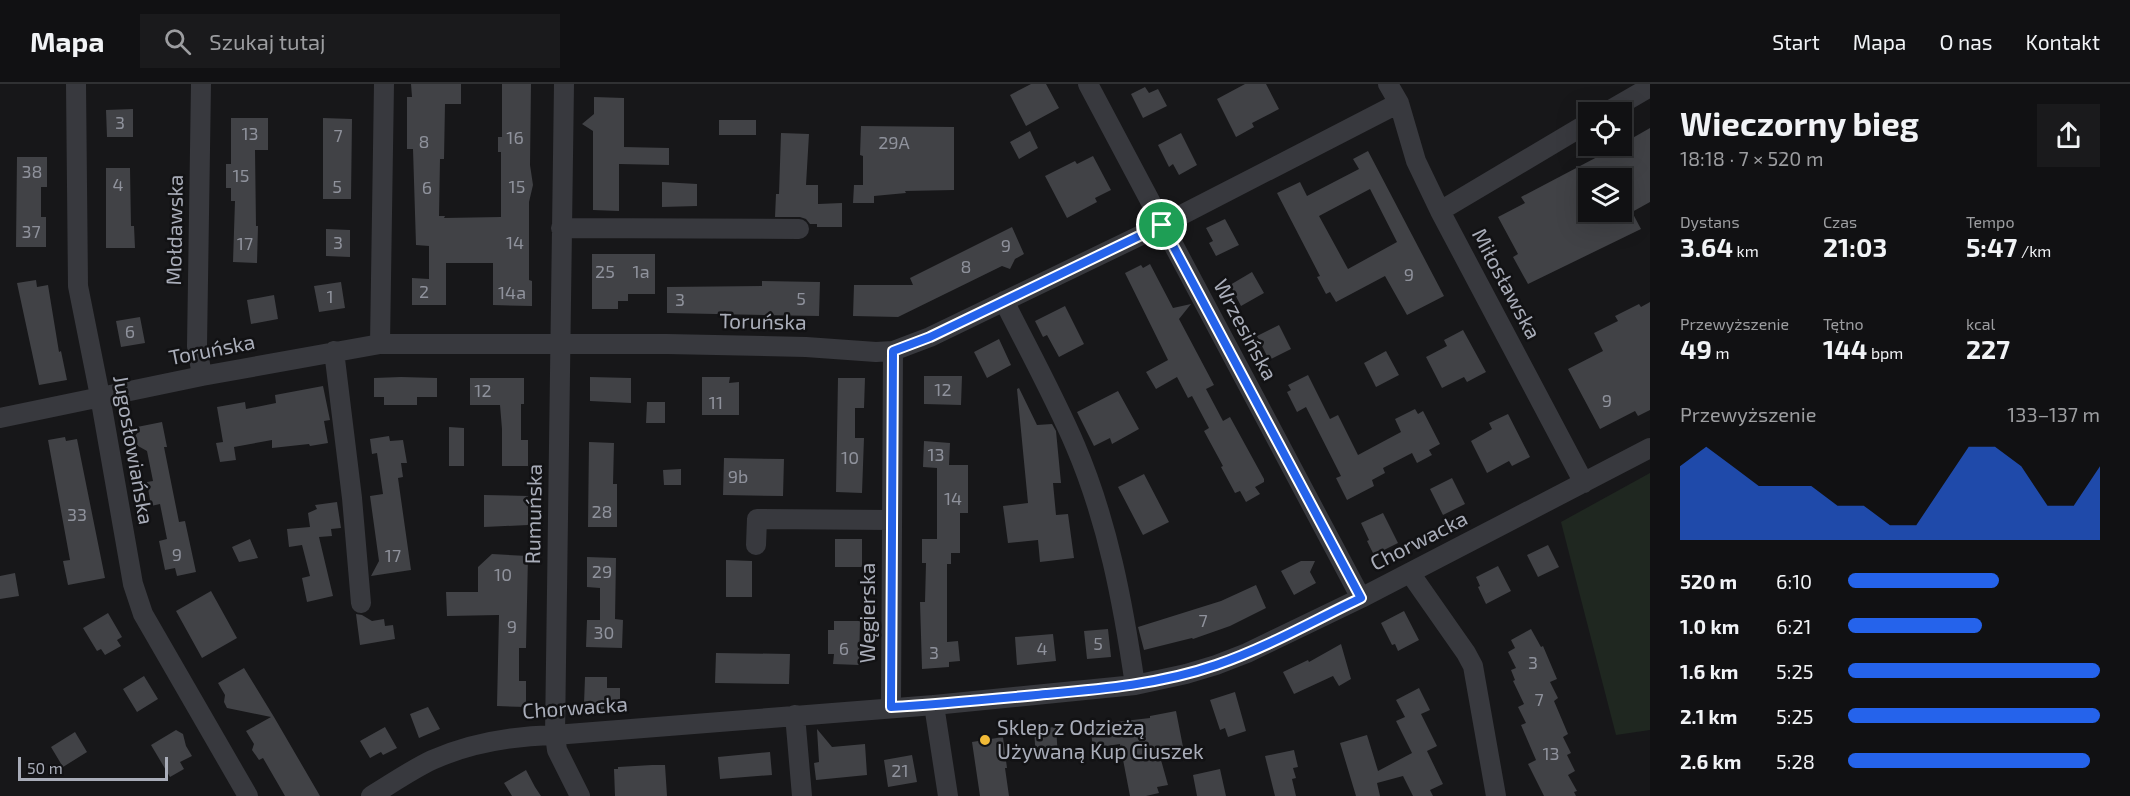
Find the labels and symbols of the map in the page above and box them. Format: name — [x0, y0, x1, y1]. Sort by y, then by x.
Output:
house number: 3 — [115, 111, 125, 133]
house number: 13 — [241, 122, 259, 144]
house number: 7 — [333, 124, 343, 146]
house number: 16 — [506, 126, 524, 148]
house number: 8 — [419, 130, 429, 152]
house number: 29A — [878, 131, 911, 153]
house number: 38 — [22, 160, 42, 182]
house number: 15 — [233, 164, 249, 186]
house number: 4 — [112, 173, 124, 195]
street label: Mołdawska — [160, 174, 187, 286]
house number: 5 — [332, 175, 342, 197]
house number: 15 — [509, 175, 525, 197]
house number: 6 — [422, 176, 432, 198]
pin — [1136, 199, 1187, 250]
house number: 37 — [21, 220, 41, 242]
street label: Miłosławska — [1468, 224, 1547, 343]
house number: 3 — [333, 231, 343, 253]
house number: 14 — [506, 231, 524, 253]
house number: 17 — [237, 232, 253, 254]
house number: 9 — [1001, 234, 1011, 256]
house number: 8 — [961, 255, 971, 277]
house number: 25 — [595, 260, 615, 282]
house number: 1a — [632, 260, 650, 282]
house number: 9 — [1404, 263, 1414, 285]
street label: Wrzesińska — [1209, 274, 1283, 384]
house number: 2 — [419, 280, 429, 302]
house number: 14a — [498, 281, 526, 303]
house number: 1 — [326, 285, 334, 307]
house number: 5 — [796, 287, 806, 309]
house number: 3 — [675, 288, 685, 310]
street label: Toruńska — [719, 307, 807, 334]
house number: 6 — [125, 320, 135, 342]
street label: Toruńska — [166, 328, 257, 369]
street label: Jugosłowiańska — [109, 373, 160, 526]
house number: 12 — [934, 378, 952, 400]
house number: 12 — [474, 379, 492, 401]
house number: 9 — [1602, 389, 1612, 411]
house number: 11 — [709, 391, 723, 413]
house number: 13 — [927, 443, 945, 465]
house number: 10 — [841, 446, 859, 468]
street label: Rumuńska — [519, 464, 546, 564]
house number: 9b — [728, 465, 748, 487]
house number: 14 — [944, 487, 962, 509]
house number: 28 — [591, 500, 613, 522]
house number: 33 — [67, 503, 87, 525]
street label: Chorwacka — [1366, 505, 1471, 575]
house number: 9 — [172, 543, 182, 565]
house number: 17 — [385, 544, 401, 566]
house number: 29 — [592, 560, 612, 582]
house number: 10 — [494, 563, 512, 585]
street label: Węgierska — [854, 563, 879, 663]
house number: 7 — [1198, 609, 1208, 631]
house number: 9 — [507, 615, 517, 637]
house number: 30 — [594, 621, 614, 643]
house number: 5 — [1093, 632, 1103, 654]
house number: 6 — [839, 637, 849, 659]
house number: 4 — [1036, 637, 1048, 659]
house number: 3 — [929, 641, 939, 663]
house number: 3 — [1528, 651, 1538, 673]
house number: 7 — [1534, 688, 1544, 710]
street label: Chorwacka — [521, 690, 629, 723]
place label: Sklep z Odzieżą Używaną Kup Ciuszek — [997, 714, 1204, 763]
marker: Sklep z Odzieżą Używaną Kup Ciuszek — [978, 733, 992, 747]
house number: 13 — [1542, 742, 1560, 764]
scale bar — [18, 754, 168, 782]
house number: 21 — [891, 759, 909, 781]

